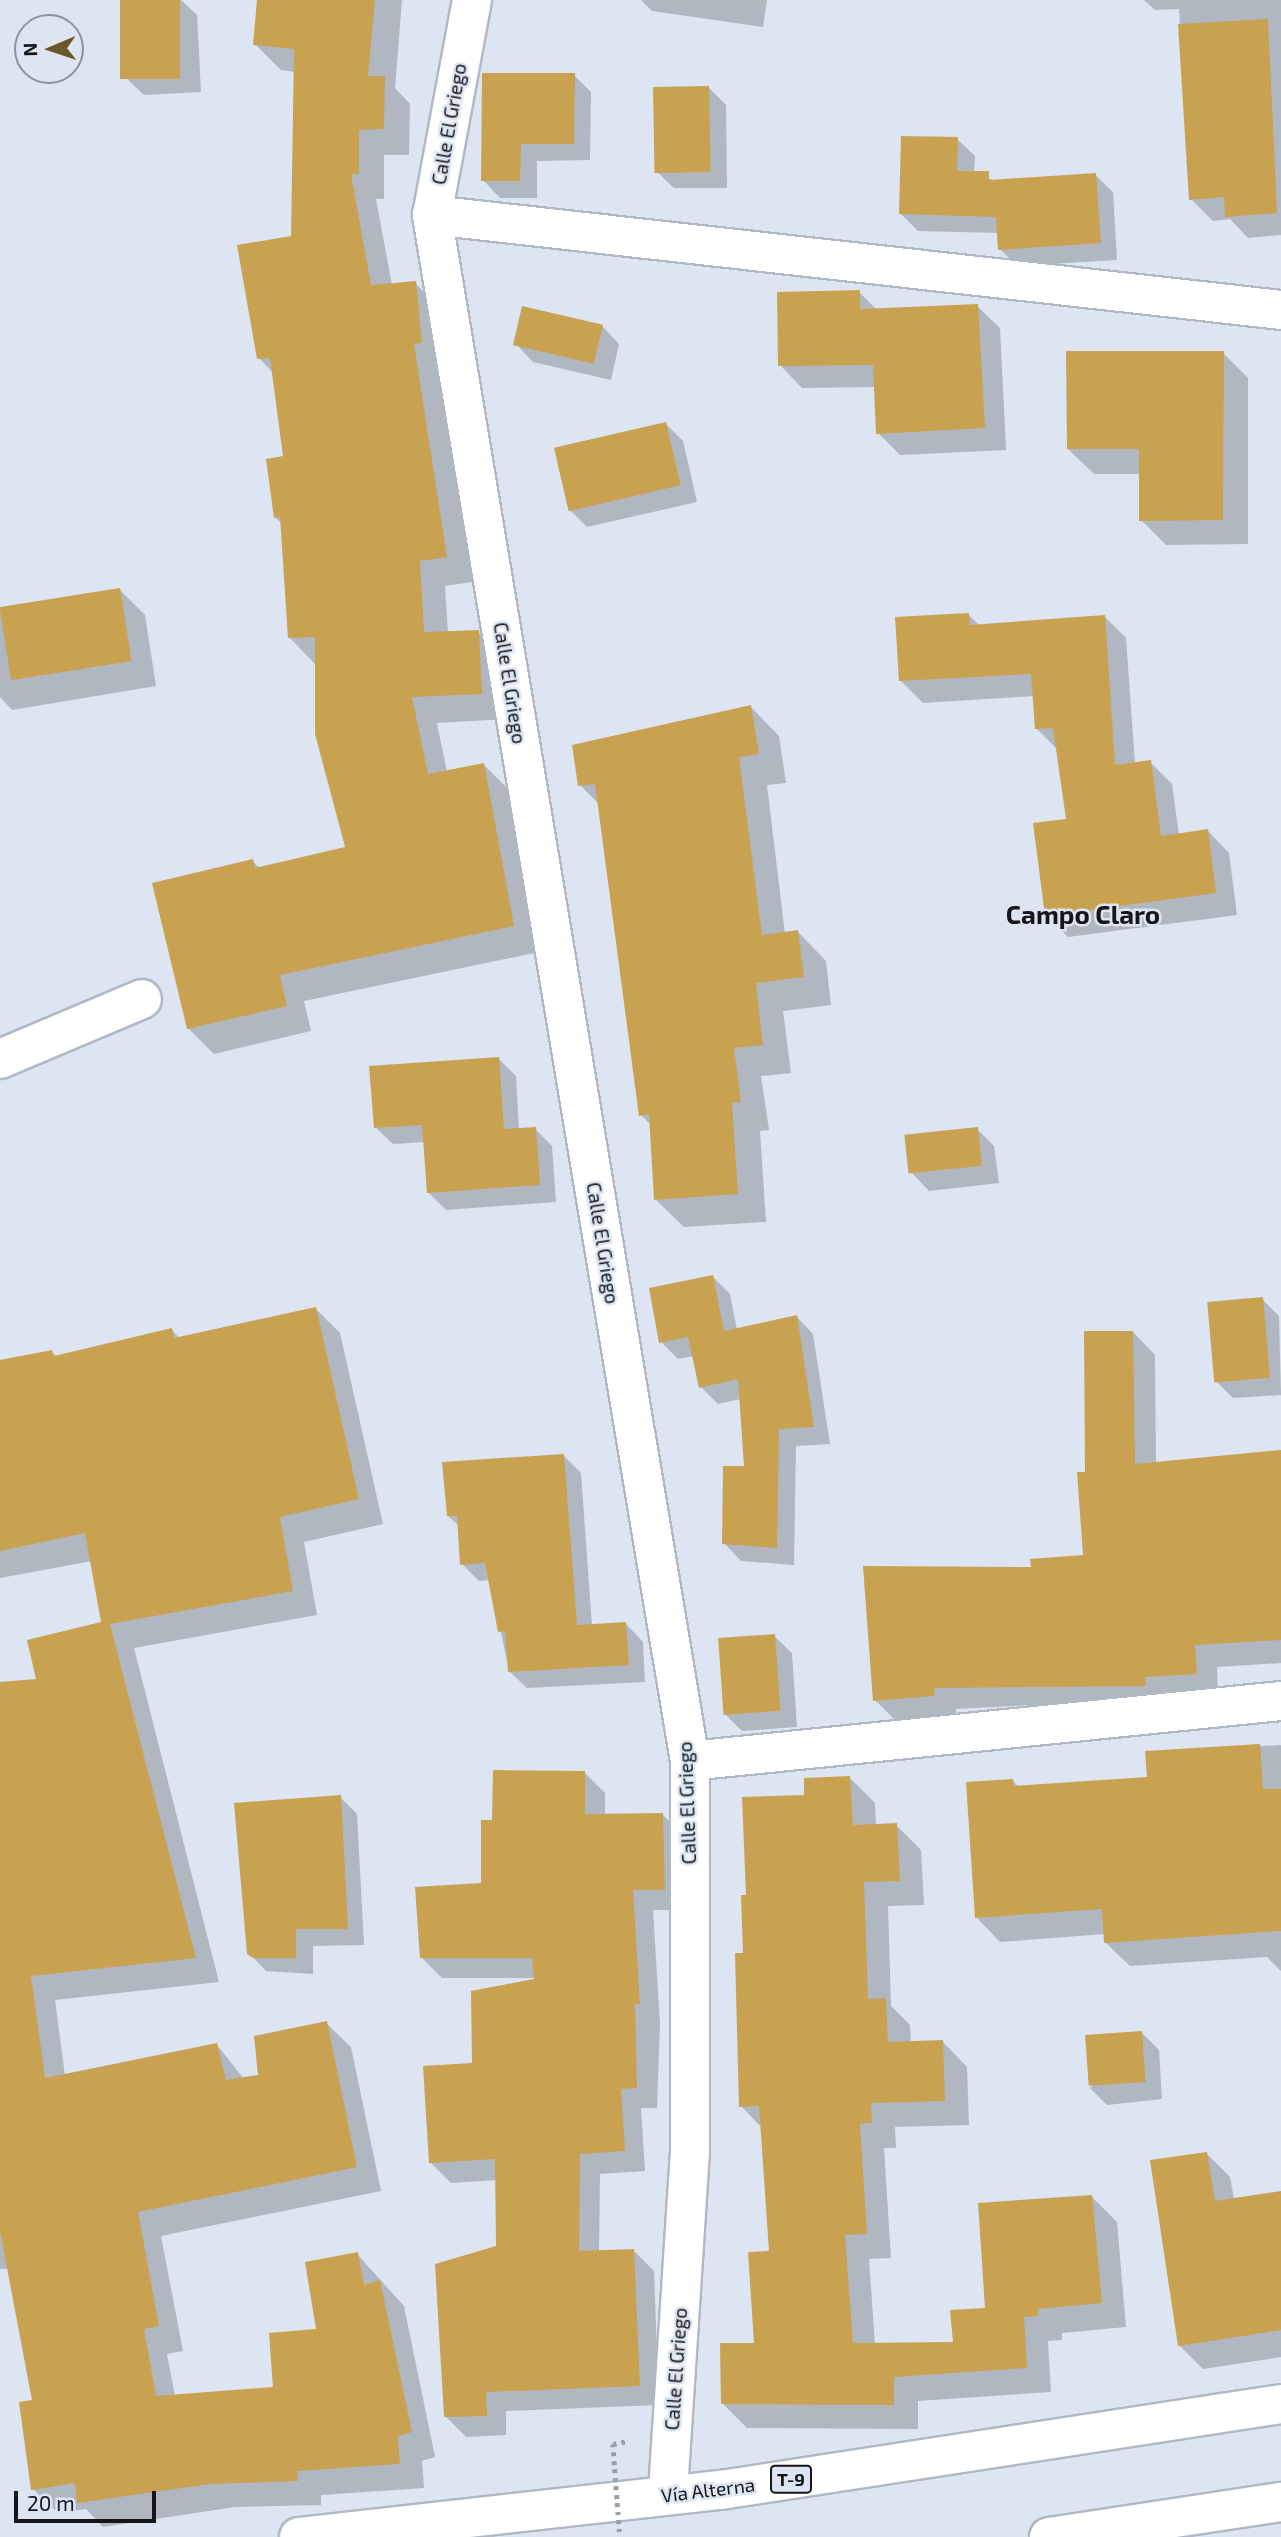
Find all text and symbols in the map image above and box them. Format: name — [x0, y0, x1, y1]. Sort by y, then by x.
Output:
north arrow — [14, 14, 84, 84]
text: N — [18, 42, 41, 57]
street label: Calle El Griego — [427, 61, 471, 187]
street label: Calle El Griego — [489, 620, 531, 746]
district label: Campo Claro — [1006, 898, 1160, 930]
street label: Calle El Griego — [582, 1180, 624, 1306]
street label: Calle El Griego — [673, 1741, 701, 1865]
street label: Calle El Griego — [660, 2307, 692, 2431]
road number: T-9 — [770, 2465, 812, 2494]
street label: Vía Alterna — [660, 2473, 756, 2507]
scale bar — [18, 2478, 159, 2522]
text: 20 m — [27, 2490, 75, 2515]

